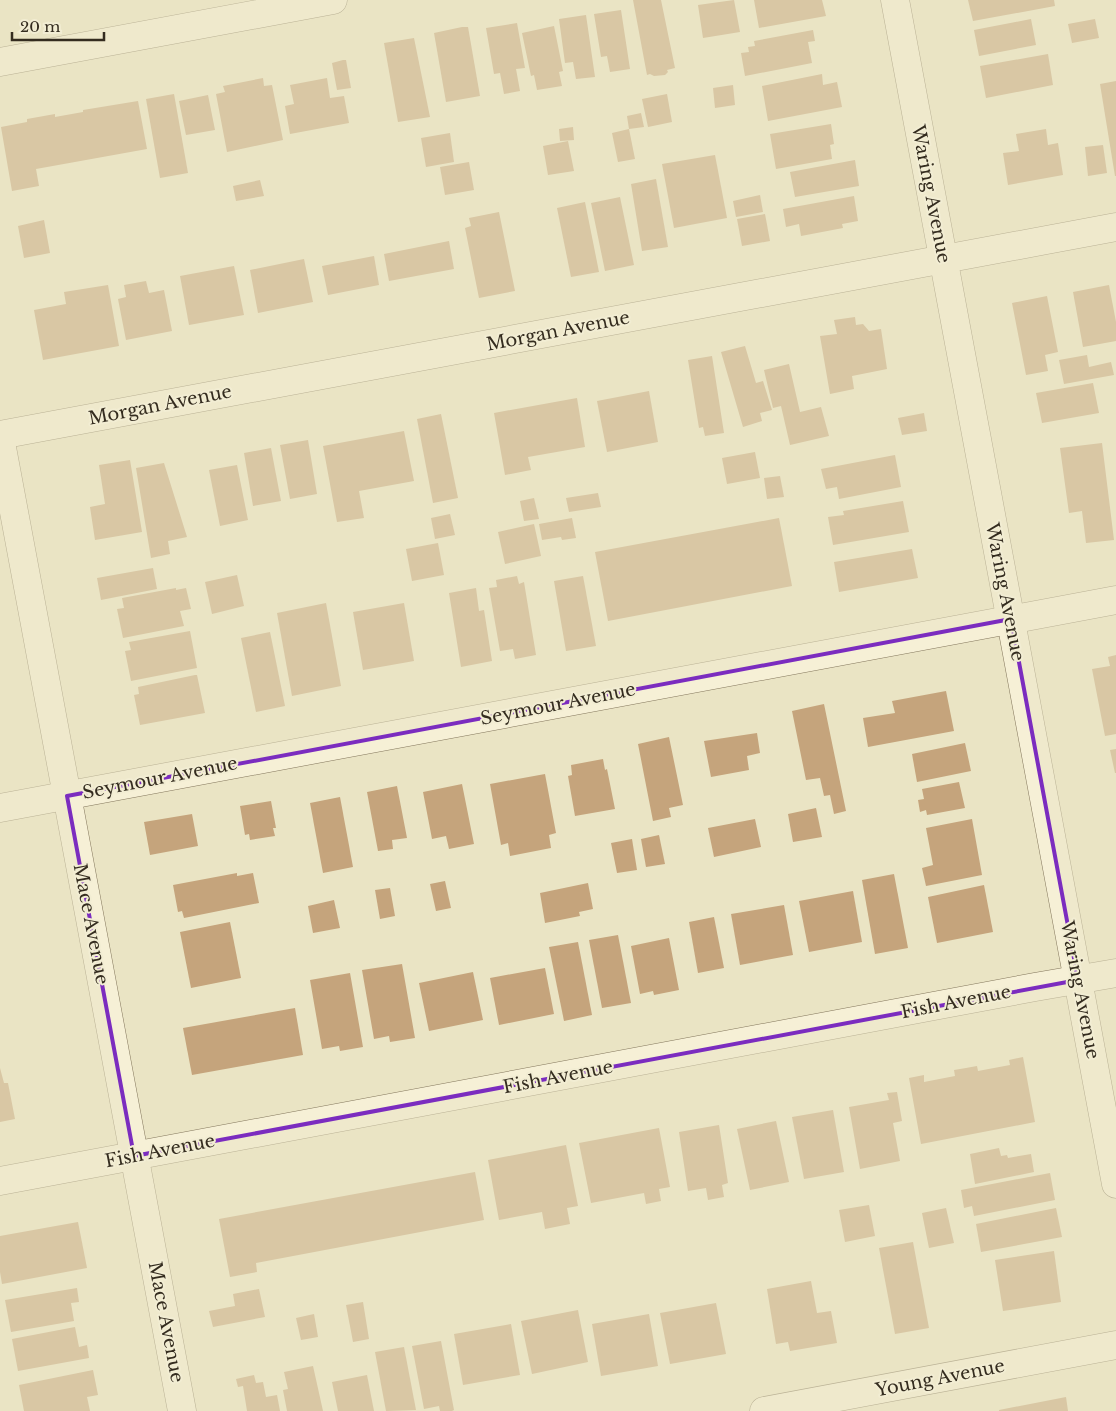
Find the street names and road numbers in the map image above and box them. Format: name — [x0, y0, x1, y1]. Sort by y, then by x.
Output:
street label: Waring Avenue — [907, 122, 955, 265]
street label: Morgan Avenue — [484, 306, 632, 356]
street label: Morgan Avenue — [86, 380, 234, 430]
street label: Waring Avenue — [981, 520, 1029, 663]
street label: Seymour Avenue — [479, 678, 637, 730]
street label: Seymour Avenue — [81, 752, 239, 804]
street label: Mace Avenue — [69, 862, 113, 986]
street label: Waring Avenue — [1056, 918, 1104, 1061]
street label: Fish Avenue — [899, 981, 1013, 1023]
street label: Fish Avenue — [501, 1056, 615, 1098]
street label: Fish Avenue — [103, 1130, 217, 1172]
street label: Mace Avenue — [144, 1260, 188, 1384]
street label: Young Avenue — [873, 1355, 1006, 1402]

